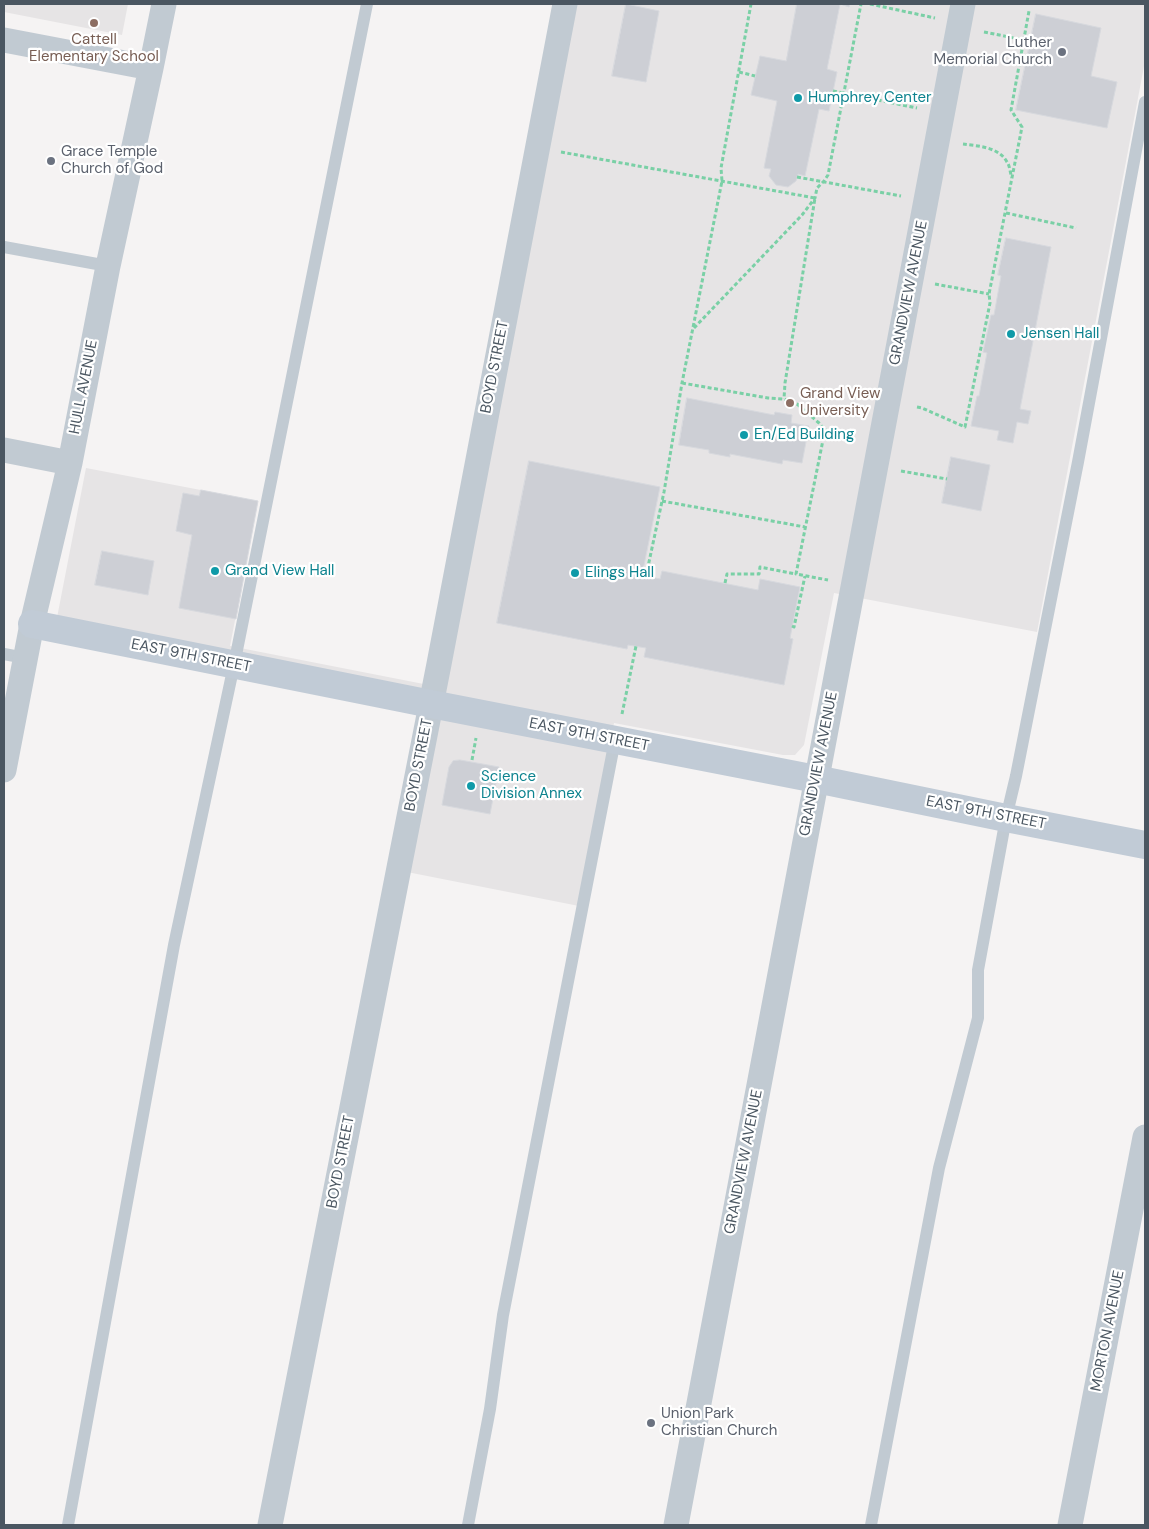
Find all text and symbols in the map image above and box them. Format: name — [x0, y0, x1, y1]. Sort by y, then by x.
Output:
marker: Cattell Elementary School — [88, 17, 100, 29]
place label: Cattell Elementary School — [29, 31, 159, 66]
place label: Luther Memorial Church — [934, 34, 1052, 69]
marker: Luther Memorial Church — [1056, 46, 1068, 58]
place label: Humphrey Center — [808, 89, 932, 107]
marker: Humphrey Center — [792, 92, 804, 104]
place label: Grace Temple Church of God — [61, 143, 163, 178]
marker: Grace Temple Church of God — [45, 155, 57, 167]
street label: GRANDVIEW AVENUE — [886, 219, 932, 367]
street label: BOYD STREET — [477, 319, 513, 415]
place label: Jensen Hall — [1021, 325, 1099, 343]
marker: Jensen Hall — [1005, 328, 1017, 340]
street label: HULL AVENUE — [66, 338, 102, 436]
place label: Grand View University — [800, 385, 880, 420]
marker: Grand View University — [784, 397, 796, 409]
place label: En/Ed Building — [754, 426, 854, 444]
marker: En/Ed Building — [738, 429, 750, 441]
place label: Grand View Hall — [225, 562, 334, 580]
place label: Elings Hall — [585, 564, 654, 582]
marker: Grand View Hall — [209, 565, 221, 577]
marker: Elings Hall — [569, 567, 581, 579]
street label: EAST 9TH STREET — [129, 636, 253, 676]
street label: GRANDVIEW AVENUE — [796, 690, 842, 838]
street label: EAST 9TH STREET — [527, 715, 651, 755]
street label: BOYD STREET — [401, 717, 437, 813]
place label: Science Division Annex — [481, 768, 582, 803]
marker: Science Division Annex — [465, 780, 477, 792]
street label: EAST 9TH STREET — [924, 793, 1048, 833]
street label: GRANDVIEW AVENUE — [721, 1088, 767, 1236]
street label: BOYD STREET — [323, 1114, 359, 1210]
street label: MORTON AVENUE — [1087, 1269, 1129, 1393]
place label: Union Park Christian Church — [661, 1405, 777, 1440]
marker: Union Park Christian Church — [645, 1417, 657, 1429]

